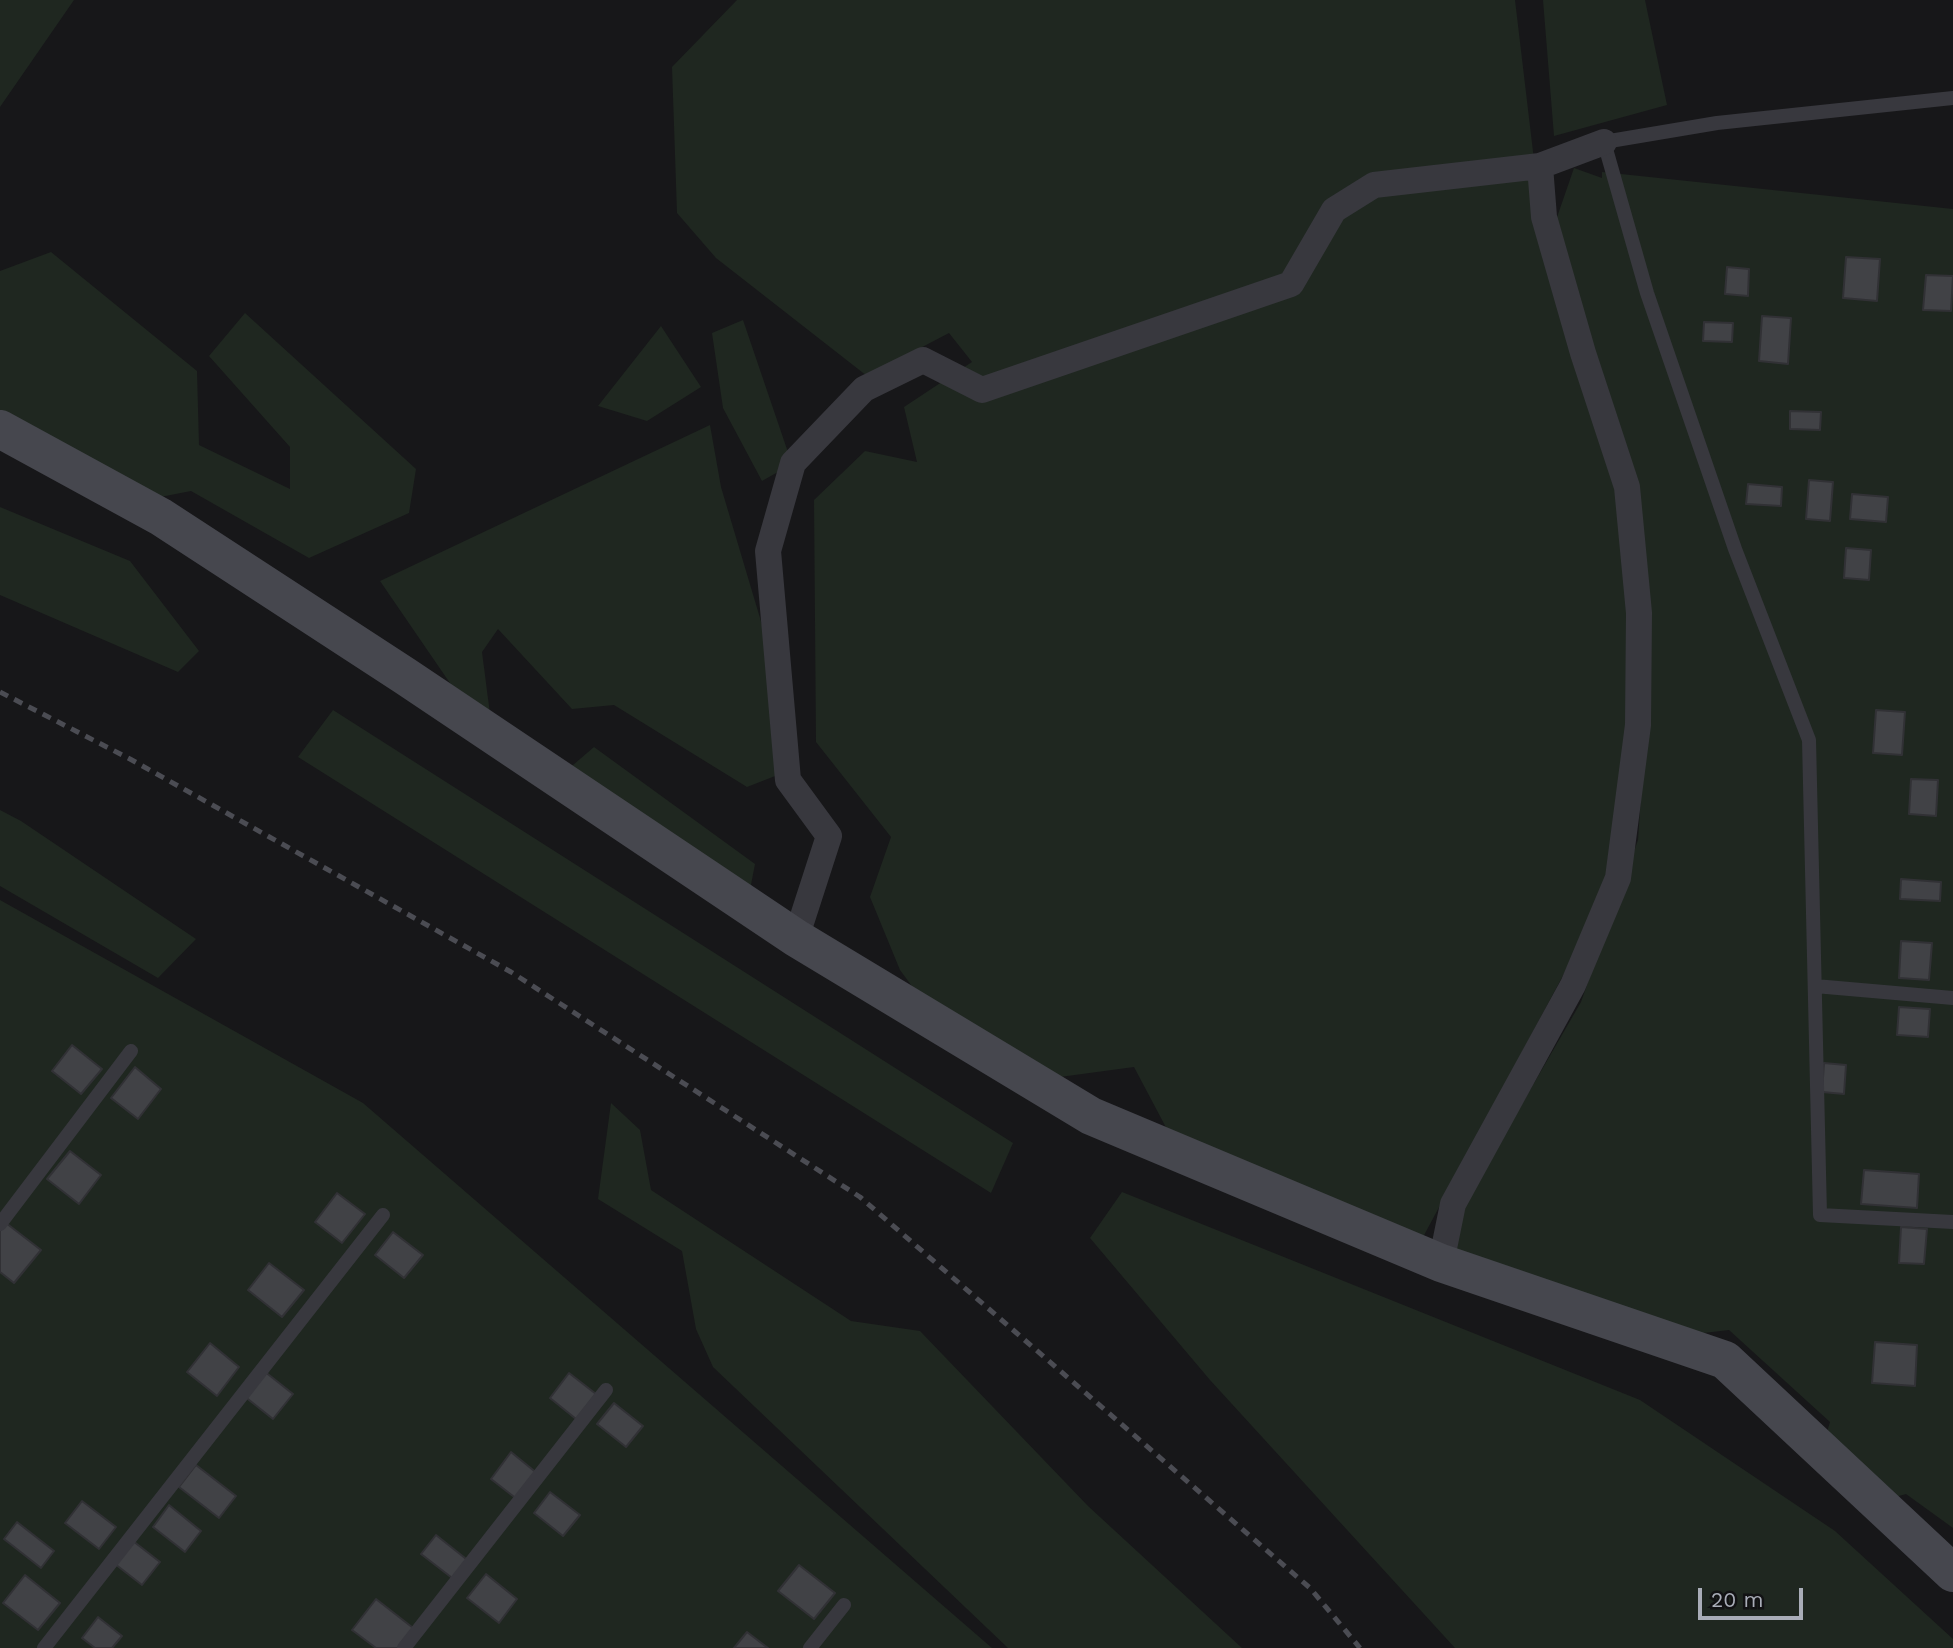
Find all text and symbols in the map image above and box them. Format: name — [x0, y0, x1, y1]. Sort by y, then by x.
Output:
scale bar — [1701, 1574, 1806, 1618]
text: 20 m — [1711, 1587, 1763, 1612]

